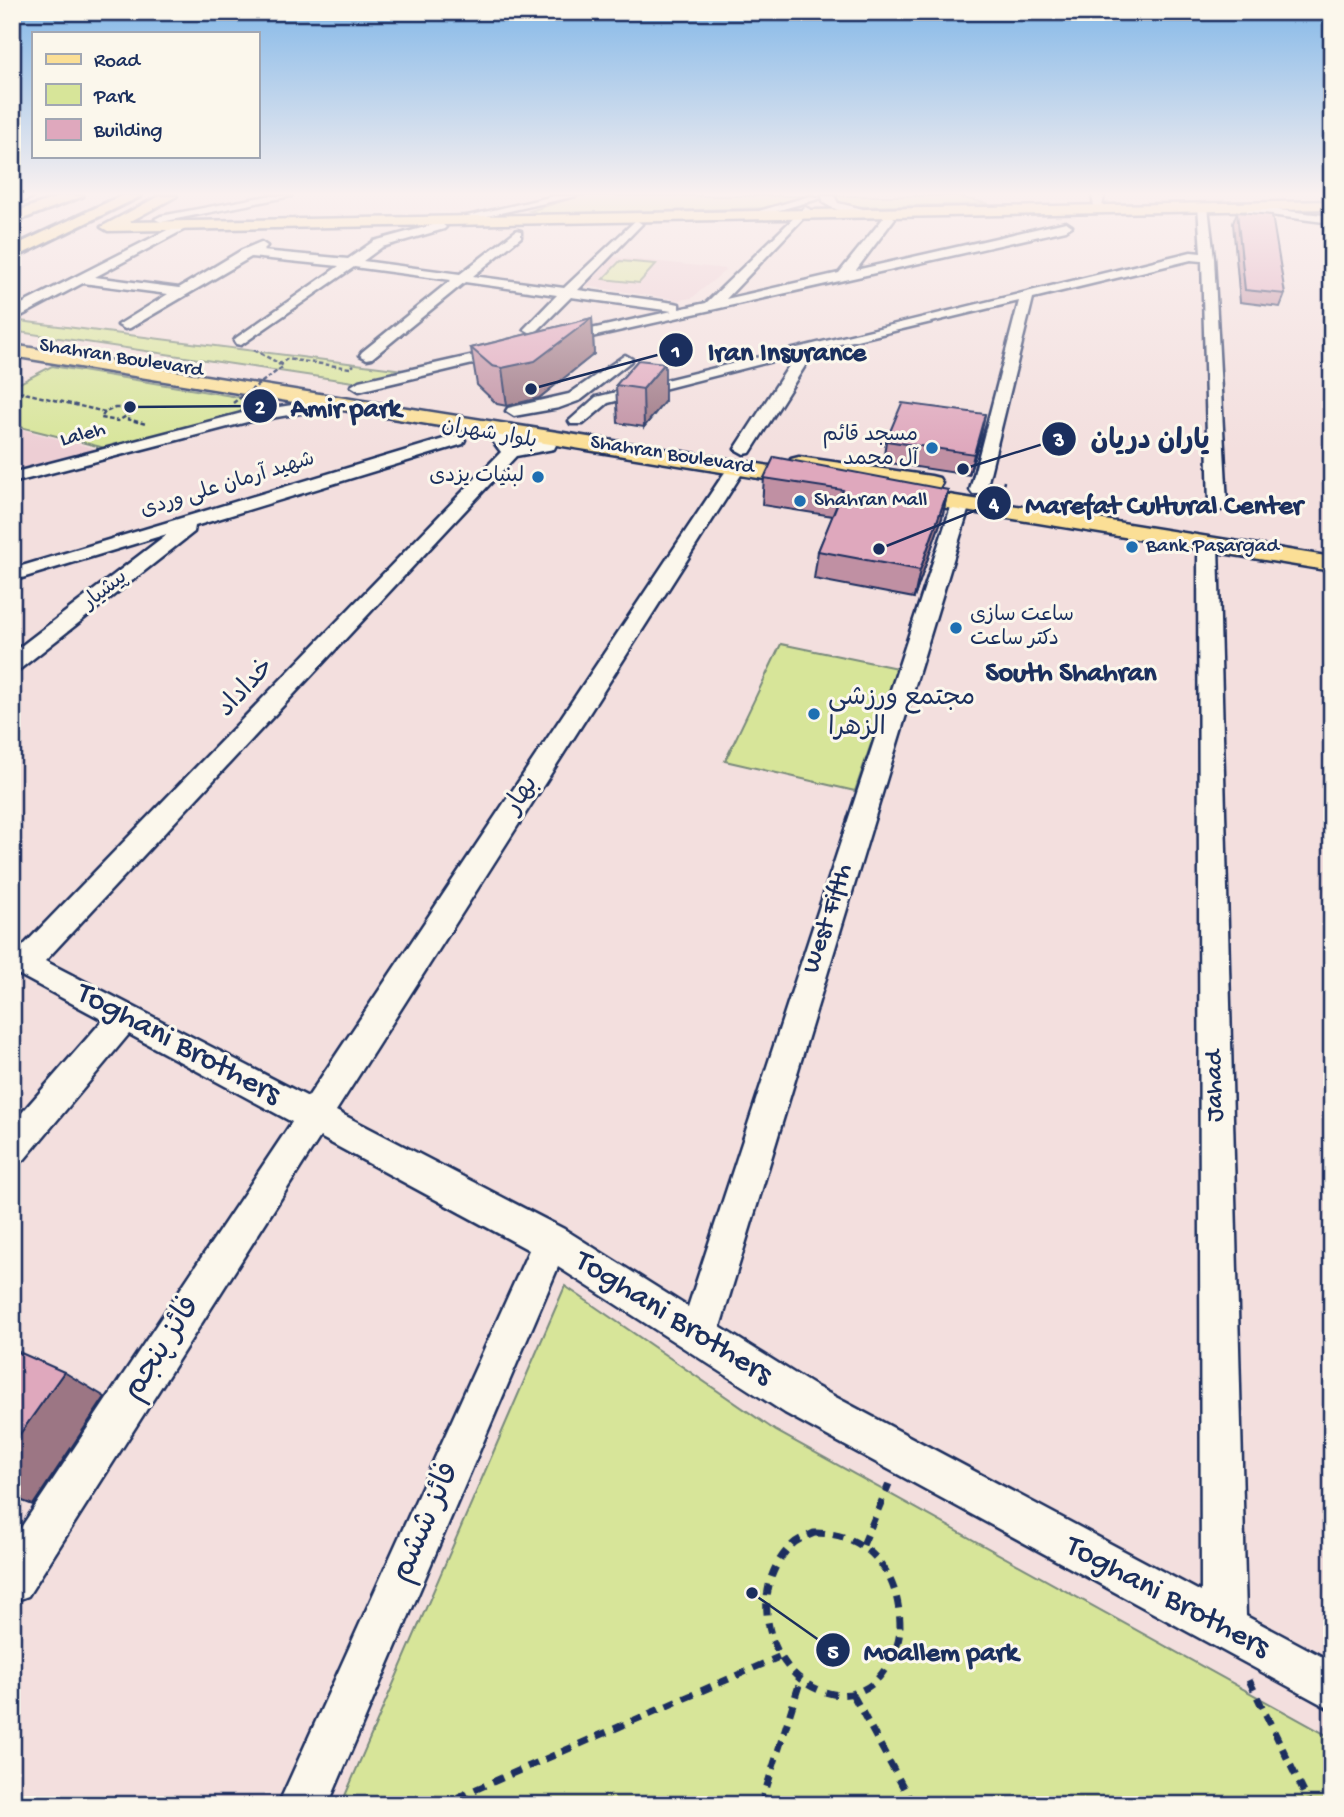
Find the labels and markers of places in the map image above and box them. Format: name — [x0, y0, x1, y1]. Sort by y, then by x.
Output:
callout: Iran Insurance — [659, 325, 880, 374]
callout: Amir park — [242, 381, 416, 430]
callout: یاران دریان — [1041, 414, 1223, 463]
place label: مسجد قائم آل محمد — [823, 424, 919, 473]
marker: مسجد قائم آل محمد — [924, 440, 940, 456]
place label: لبنیات یزدی — [429, 465, 524, 490]
marker: لبنیات یزدی — [530, 469, 546, 485]
callout: Marefat Cultural Center — [976, 479, 1317, 528]
place label: Shahran Mall — [814, 489, 927, 514]
marker: Shahran Mall — [792, 493, 808, 509]
place label: Bank Pasargad — [1145, 535, 1280, 560]
marker: Bank Pasargad — [1124, 539, 1140, 555]
place label: ساعت سازی دکتر ساعت — [970, 604, 1074, 653]
marker: ساعت سازی دکتر ساعت — [948, 620, 964, 636]
place label: مجتمع ورزشی الزهرا — [828, 684, 975, 745]
marker: مجتمع ورزشی الزهرا — [806, 706, 822, 722]
callout: Moallem park — [815, 1626, 1033, 1675]

